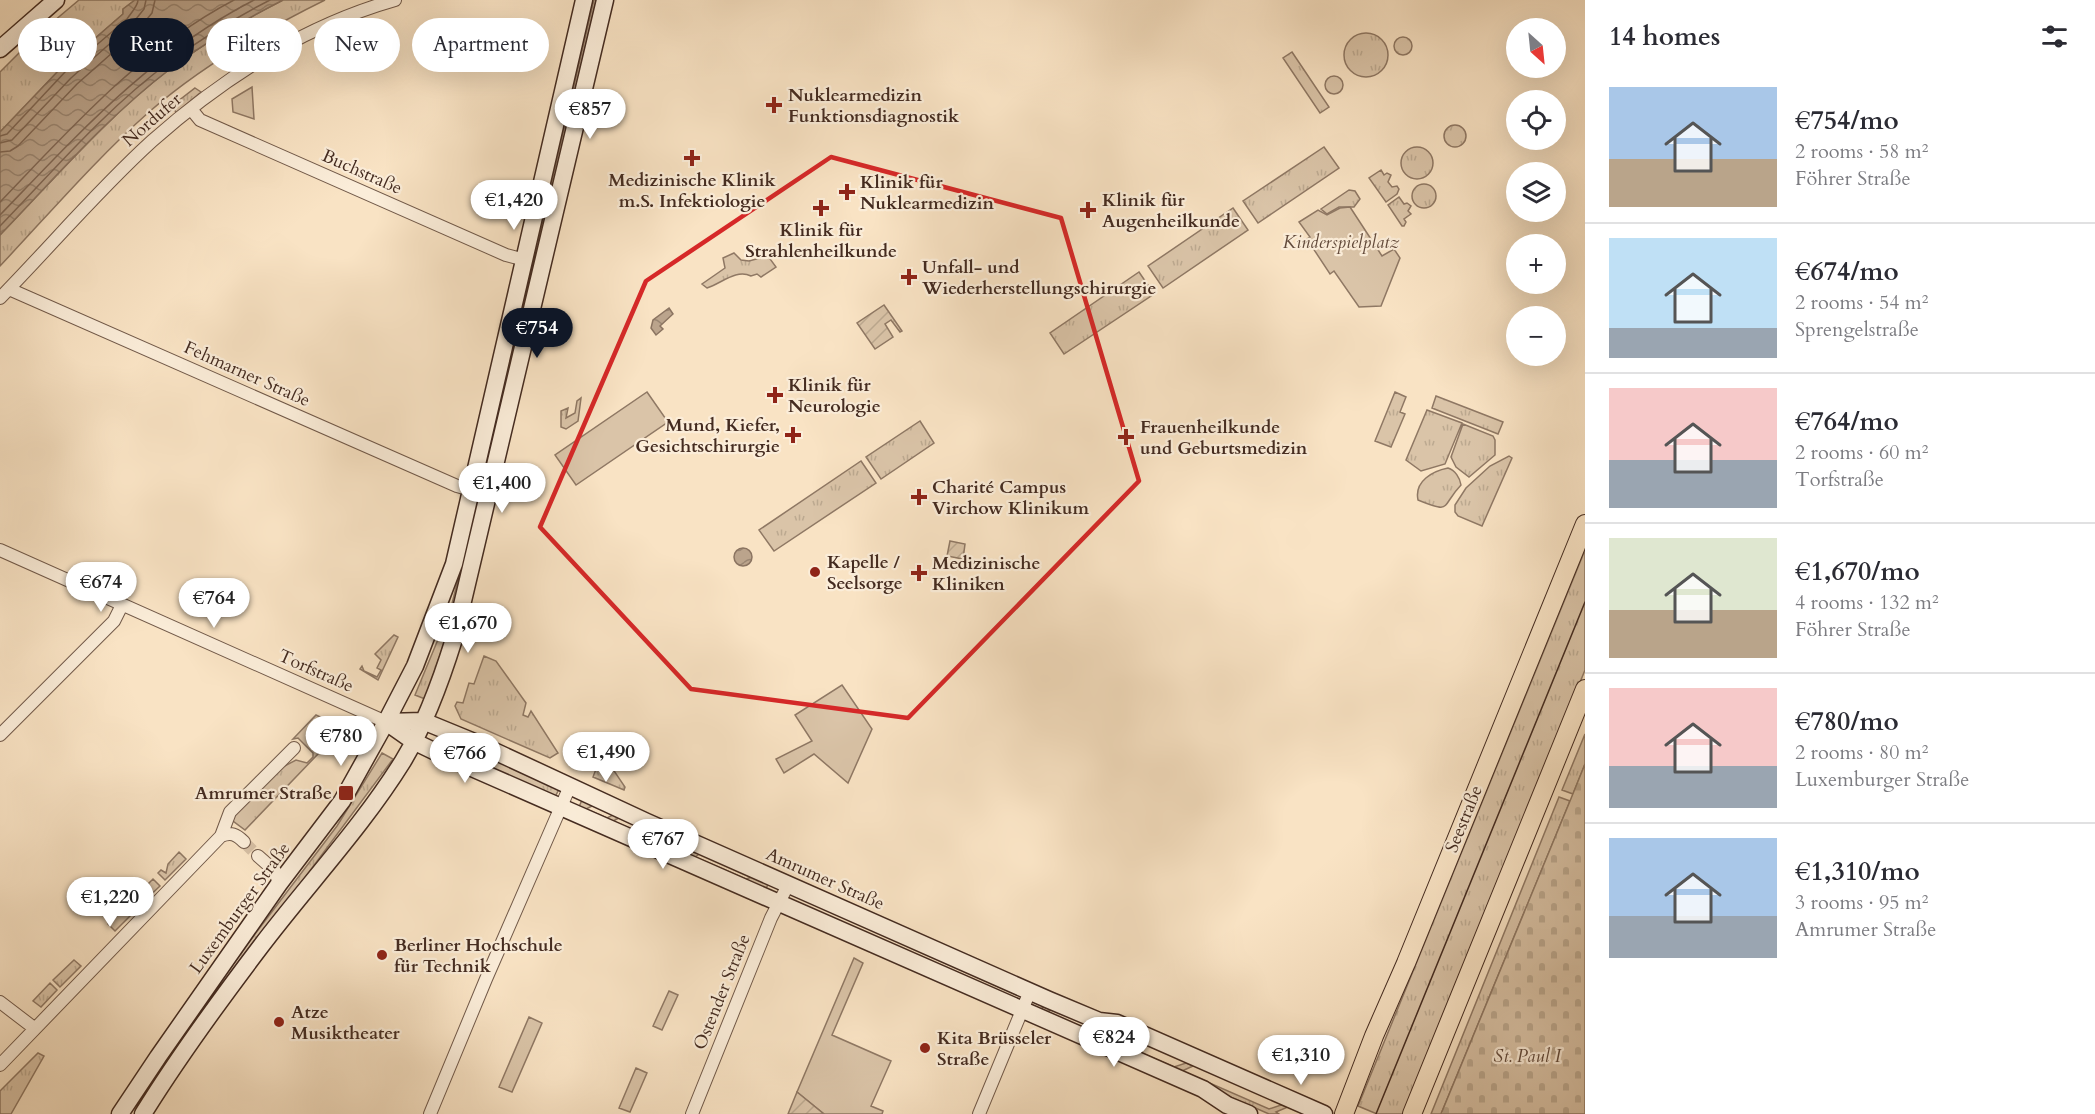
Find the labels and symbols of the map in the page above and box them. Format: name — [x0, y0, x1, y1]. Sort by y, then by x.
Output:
north arrow — [1506, 18, 1566, 78]
place label: Nuklearmedizin Funktionsdiagnostik — [788, 83, 960, 129]
street label: Nordufer — [117, 87, 187, 153]
pin: €857 — [554, 89, 626, 140]
marker: Nuklearmedizin Funktionsdiagnostik — [765, 96, 783, 114]
street label: Buchstraße — [318, 143, 406, 201]
marker: Medizinische Klinik m.S. Infektiologie — [683, 149, 701, 167]
place label: Medizinische Klinik m.S. Infektiologie — [608, 168, 776, 214]
place label: Klinik für Nuklearmedizin — [860, 170, 994, 216]
pin: €1,420 — [465, 180, 563, 231]
marker: Klinik für Nuklearmedizin — [838, 183, 856, 201]
place label: Klinik für Augenheilkunde — [1102, 188, 1240, 234]
marker: Klinik für Strahlenheilkunde — [812, 199, 830, 217]
marker: Klinik für Augenheilkunde — [1079, 201, 1097, 219]
place label: Klinik für Strahlenheilkunde — [745, 218, 897, 264]
park label: Kinderspielplatz — [1283, 230, 1399, 255]
place label: Unfall- und Wiederherstellungschirurgie — [921, 255, 1156, 301]
marker: Unfall- und Wiederherstellungschirurgie — [900, 268, 918, 286]
pin: €754 — [501, 308, 573, 359]
street label: Fehmarner Straße — [180, 335, 314, 413]
place label: Klinik für Neurologie — [788, 373, 881, 419]
marker: Klinik für Neurologie — [766, 386, 784, 404]
place label: Mund, Kiefer, Gesichtschirurgie — [635, 413, 780, 459]
place label: Frauenheilkunde und Geburtsmedizin — [1140, 415, 1308, 461]
marker: Mund, Kiefer, Gesichtschirurgie — [784, 426, 802, 444]
marker: Frauenheilkunde und Geburtsmedizin — [1117, 428, 1135, 446]
pin: €1,400 — [453, 463, 551, 514]
place label: Charité Campus Virchow Klinikum — [932, 475, 1090, 521]
marker: Charité Campus Virchow Klinikum — [910, 488, 928, 506]
place label: Kapelle / Seelsorge — [827, 550, 903, 596]
place label: Medizinische Kliniken — [932, 551, 1040, 597]
pin: €674 — [65, 562, 137, 613]
marker: Medizinische Kliniken — [910, 564, 928, 582]
marker: Kapelle / Seelsorge — [808, 565, 822, 579]
pin: €764 — [178, 578, 250, 629]
pin: €1,670 — [419, 603, 517, 654]
street label: Torfstraße — [274, 643, 358, 699]
pin: €780 — [305, 716, 377, 767]
pin: €1,490 — [557, 732, 655, 783]
pin: €766 — [429, 733, 501, 784]
place label: Amrumer Straße — [195, 781, 332, 806]
street label: Seestraße — [1439, 782, 1489, 856]
marker: Amrumer Straße — [337, 784, 355, 802]
pin: €767 — [627, 819, 699, 870]
street label: Luxemburger Straße — [184, 837, 296, 979]
street label: Amrumer Straße — [762, 842, 888, 916]
pin: €1,220 — [61, 877, 159, 928]
street label: Ostender Straße — [687, 930, 757, 1054]
place label: Berliner Hochschule für Technik — [394, 933, 563, 979]
marker: Berliner Hochschule für Technik — [375, 948, 389, 962]
place label: Atze Musiktheater — [291, 1000, 400, 1046]
marker: Atze Musiktheater — [272, 1015, 286, 1029]
pin: €824 — [1078, 1017, 1150, 1068]
place label: Kita Brüsseler Straße — [937, 1026, 1052, 1072]
pin: €1,310 — [1252, 1035, 1350, 1086]
marker: Kita Brüsseler Straße — [918, 1041, 932, 1055]
park label: St. Paul I — [1493, 1044, 1563, 1069]

